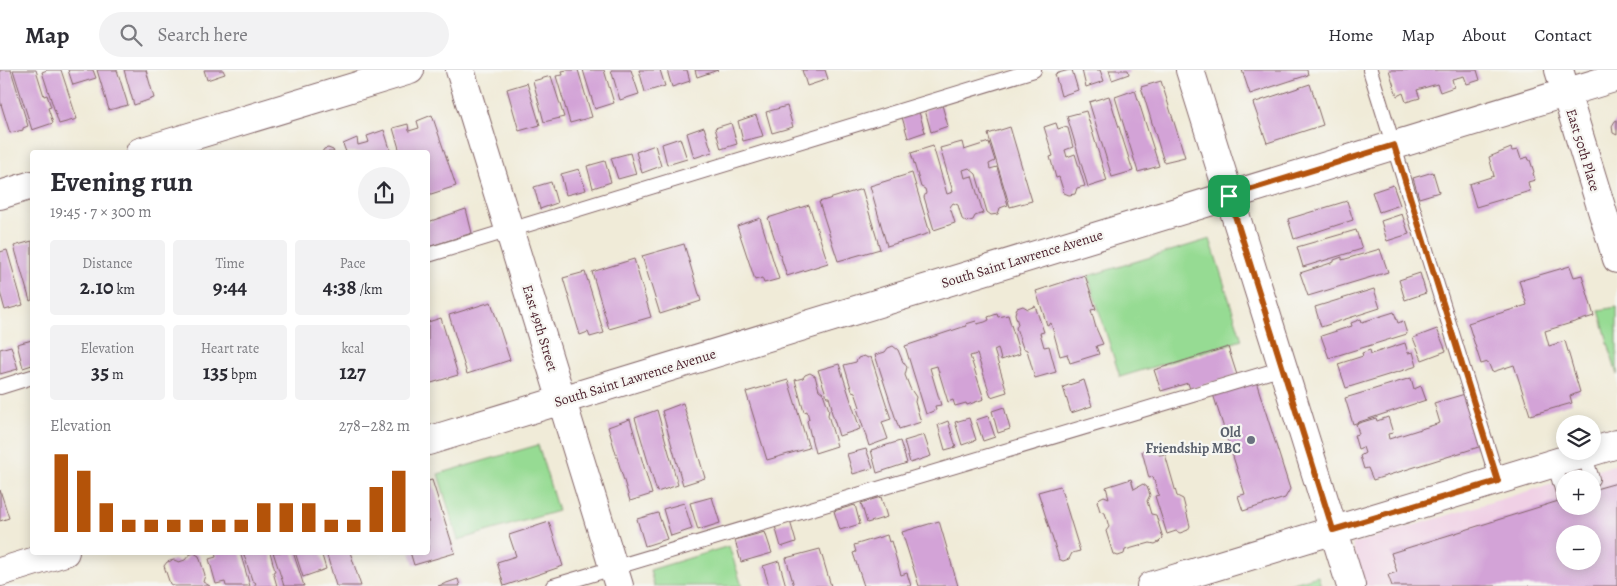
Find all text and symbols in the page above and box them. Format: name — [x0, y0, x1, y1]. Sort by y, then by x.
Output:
search box — [99, 12, 449, 57]
text: Map — [25, 19, 69, 51]
icon: search — [117, 21, 145, 49]
text: Search here — [157, 22, 248, 48]
text: Home — [1328, 23, 1373, 47]
text: Map — [1401, 23, 1434, 47]
text: About — [1462, 23, 1506, 47]
text: Contact — [1534, 23, 1592, 47]
street label: East 50th Place — [1561, 106, 1605, 194]
text: Evening run — [50, 163, 193, 201]
button: share — [358, 167, 410, 219]
pin — [1208, 175, 1250, 217]
icon: arrive — [1215, 182, 1243, 210]
text: 19:45 · 7 × 300 m — [50, 201, 152, 223]
street label: South Saint Lawrence Avenue — [939, 225, 1105, 293]
text: Distance — [82, 254, 132, 273]
text: Time — [215, 254, 245, 273]
text: Pace — [340, 254, 366, 273]
text: 2.10 — [80, 273, 114, 301]
text: 9:44 — [213, 273, 247, 301]
text: 4:38 — [323, 273, 357, 301]
text: km — [114, 280, 135, 299]
text: /km — [357, 280, 383, 299]
street label: East 49th Street — [518, 282, 562, 374]
text: Elevation — [80, 339, 134, 358]
text: Heart rate — [201, 339, 259, 358]
text: kcal — [341, 339, 364, 358]
street label: South Saint Lawrence Avenue — [552, 344, 718, 412]
text: 35 — [91, 358, 109, 386]
text: 135 — [203, 358, 228, 386]
text: 127 — [339, 358, 366, 386]
text: m — [109, 365, 124, 384]
text: bpm — [228, 365, 257, 384]
text: Elevation — [50, 415, 111, 437]
text: 278–282 m — [339, 415, 410, 437]
map controls — [1556, 415, 1601, 570]
button: layers — [1556, 415, 1601, 460]
place label: Old Friendship MBC — [1146, 423, 1241, 458]
marker: Old Friendship MBC — [1245, 434, 1257, 446]
button: + — [1556, 470, 1601, 515]
button: − — [1556, 525, 1601, 570]

